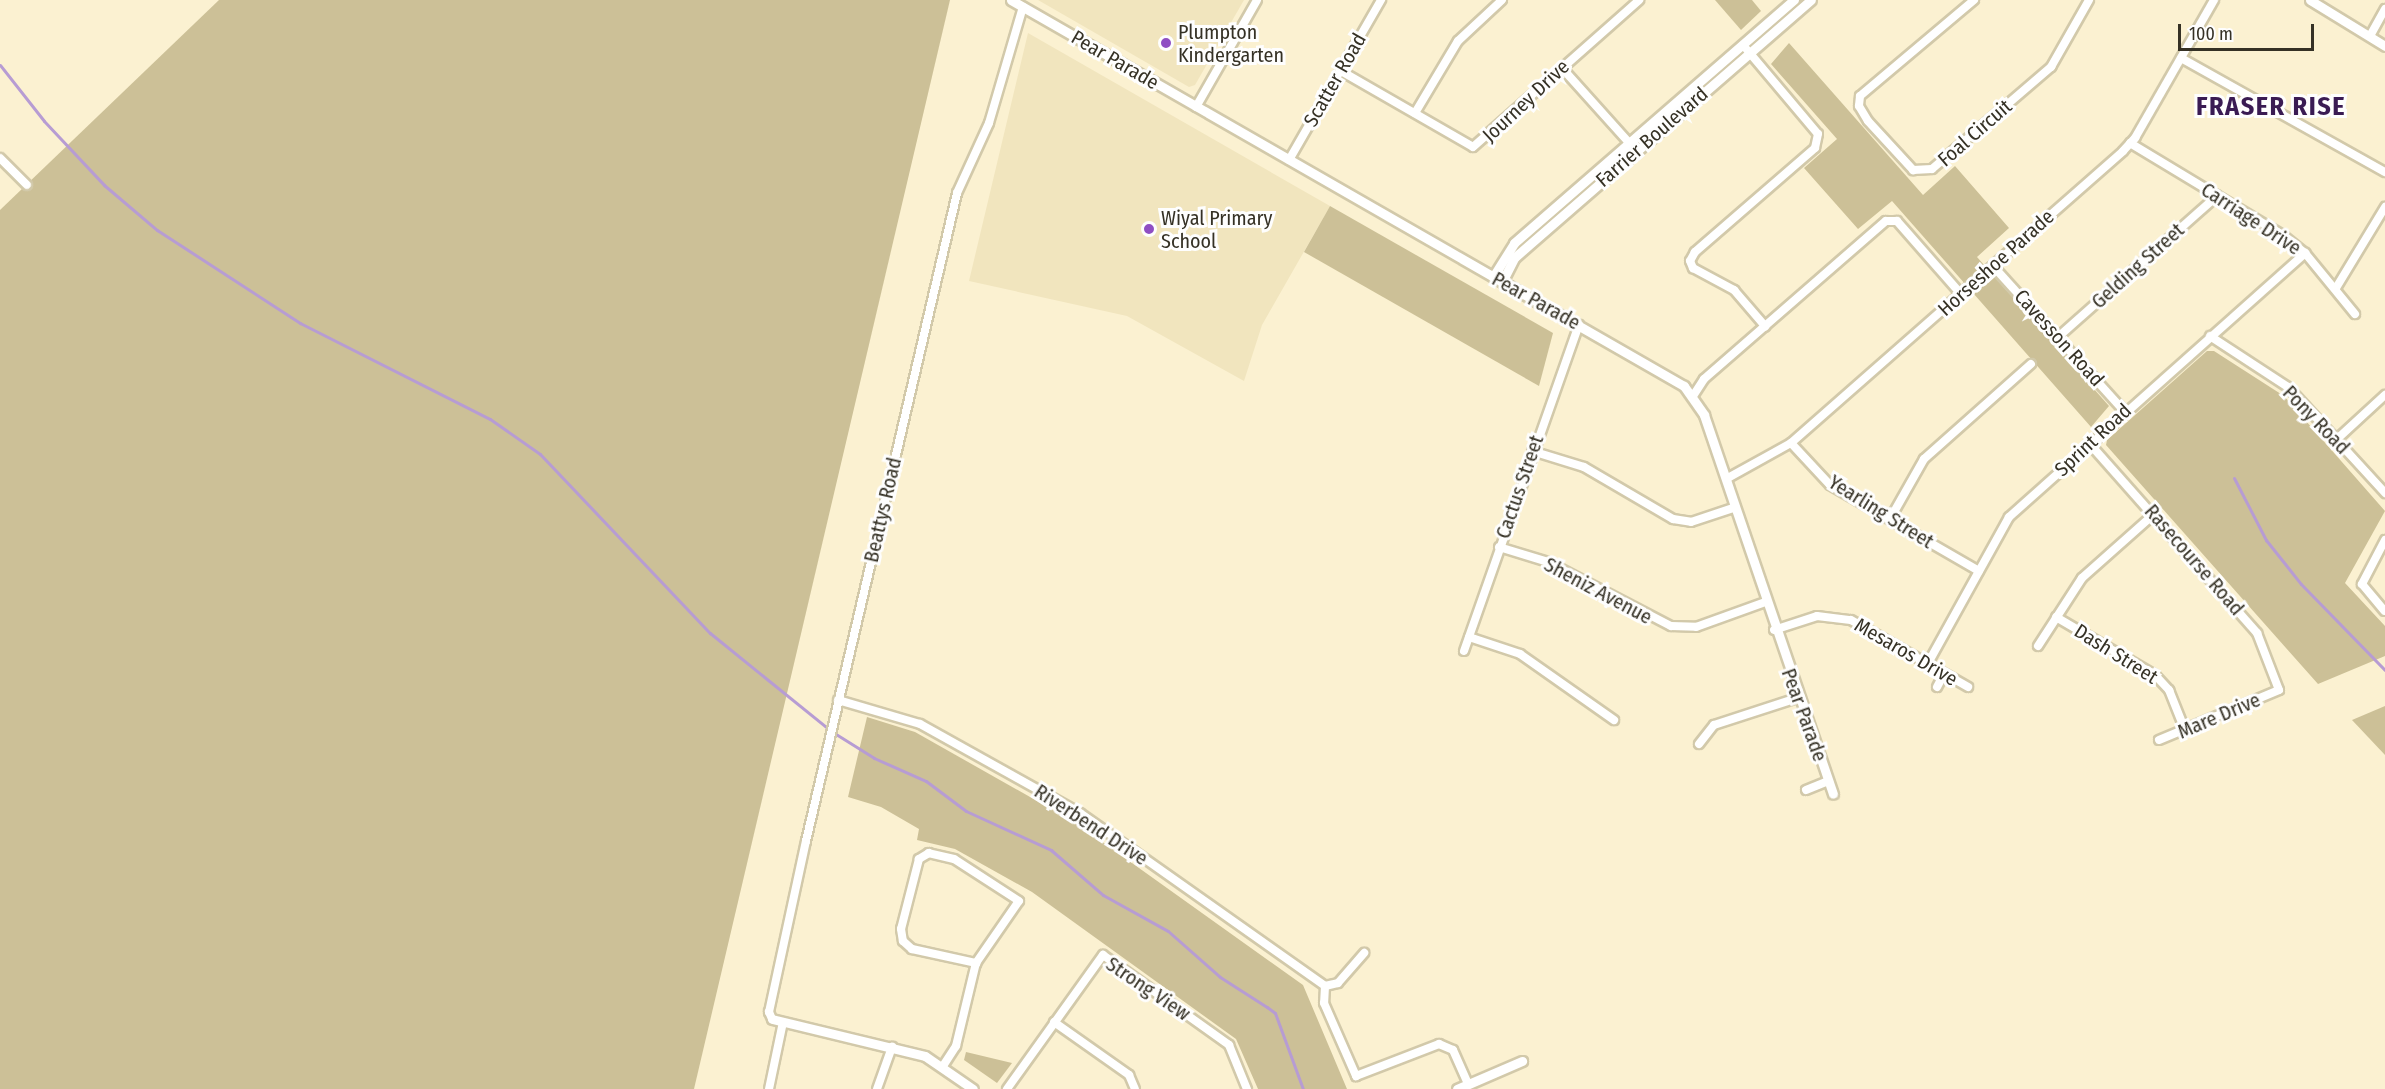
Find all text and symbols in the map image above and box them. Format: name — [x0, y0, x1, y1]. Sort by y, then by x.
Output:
scale bar — [2181, 12, 2318, 50]
place label: Plumpton Kindergarten — [1178, 20, 1284, 67]
text: 100 m — [2189, 23, 2233, 45]
street label: Pear Parade — [1067, 25, 1163, 95]
street label: Scatter Road — [1299, 29, 1371, 131]
marker: Plumpton Kindergarten — [1159, 36, 1173, 50]
street label: Journey Drive — [1478, 55, 1574, 147]
street label: Farrier Boulevard — [1591, 82, 1713, 192]
district label: FRASER RISE — [2196, 91, 2346, 123]
street label: Foal Circuit — [1933, 94, 2017, 172]
street label: Carriage Drive — [2197, 178, 2305, 260]
street label: Horseshoe Parade — [1933, 205, 2059, 321]
place label: Wiyal Primary School — [1161, 206, 1272, 253]
street label: Gelding Street — [2087, 218, 2189, 314]
marker: Wiyal Primary School — [1142, 222, 1156, 236]
street label: Pear Parade — [1488, 267, 1584, 335]
street label: Cavesson Road — [2009, 285, 2109, 391]
street label: Pony Road — [2278, 381, 2354, 459]
street label: Sprint Road — [2050, 399, 2136, 481]
street label: Cactus Street — [1491, 432, 1549, 542]
street label: Beattys Road — [859, 455, 907, 565]
street label: Yearling Street — [1824, 470, 1938, 554]
street label: Rasecourse Road — [2139, 500, 2249, 620]
street label: Sheniz Avenue — [1540, 553, 1656, 629]
street label: Mesaros Drive — [1850, 613, 1962, 691]
street label: Dash Street — [2070, 619, 2162, 689]
street label: Pear Parade — [1776, 665, 1832, 765]
street label: Mare Drive — [2174, 688, 2264, 744]
street label: Riverbend Drive — [1030, 779, 1152, 871]
street label: Strong View — [1101, 952, 1195, 1026]

